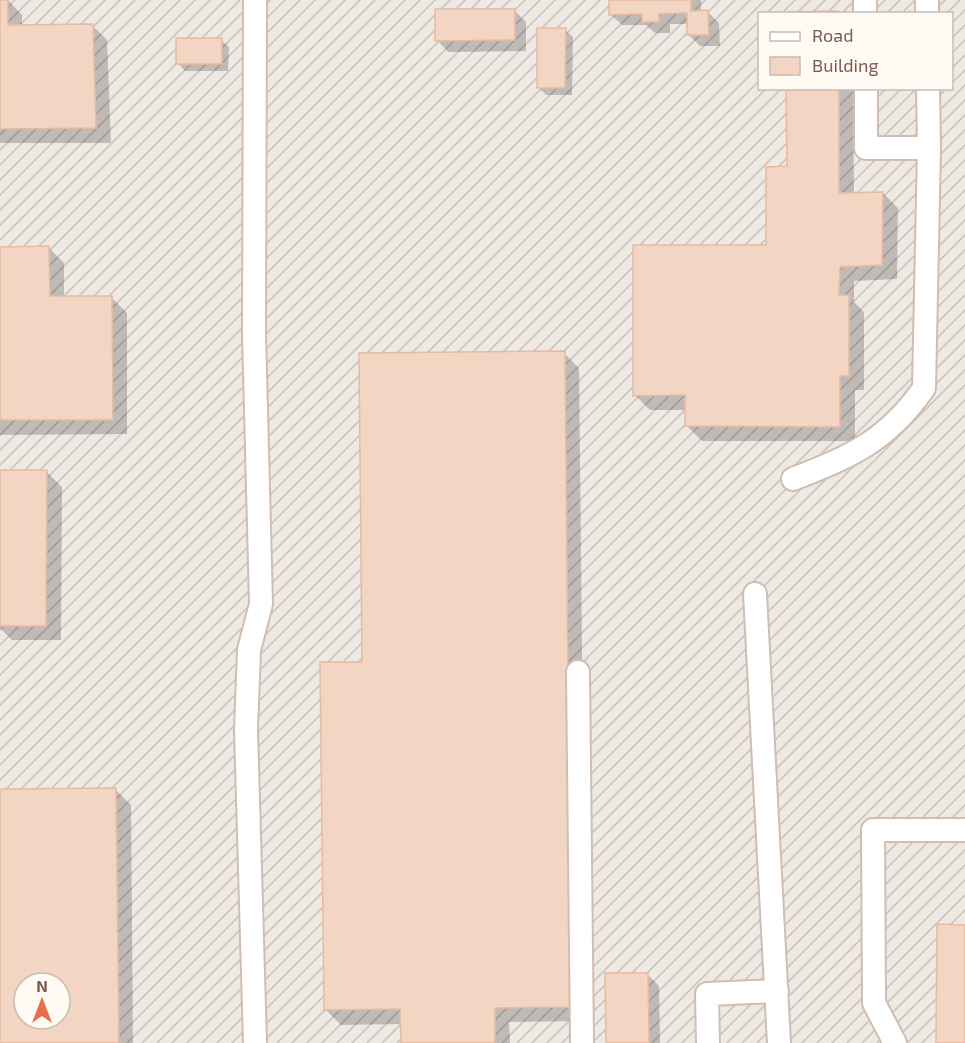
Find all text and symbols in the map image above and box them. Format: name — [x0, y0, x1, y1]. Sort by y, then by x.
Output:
legend — [758, 12, 953, 90]
text: Road — [812, 24, 853, 46]
text: Building — [812, 54, 879, 76]
north arrow — [12, 971, 72, 1031]
text: N — [36, 976, 48, 995]

